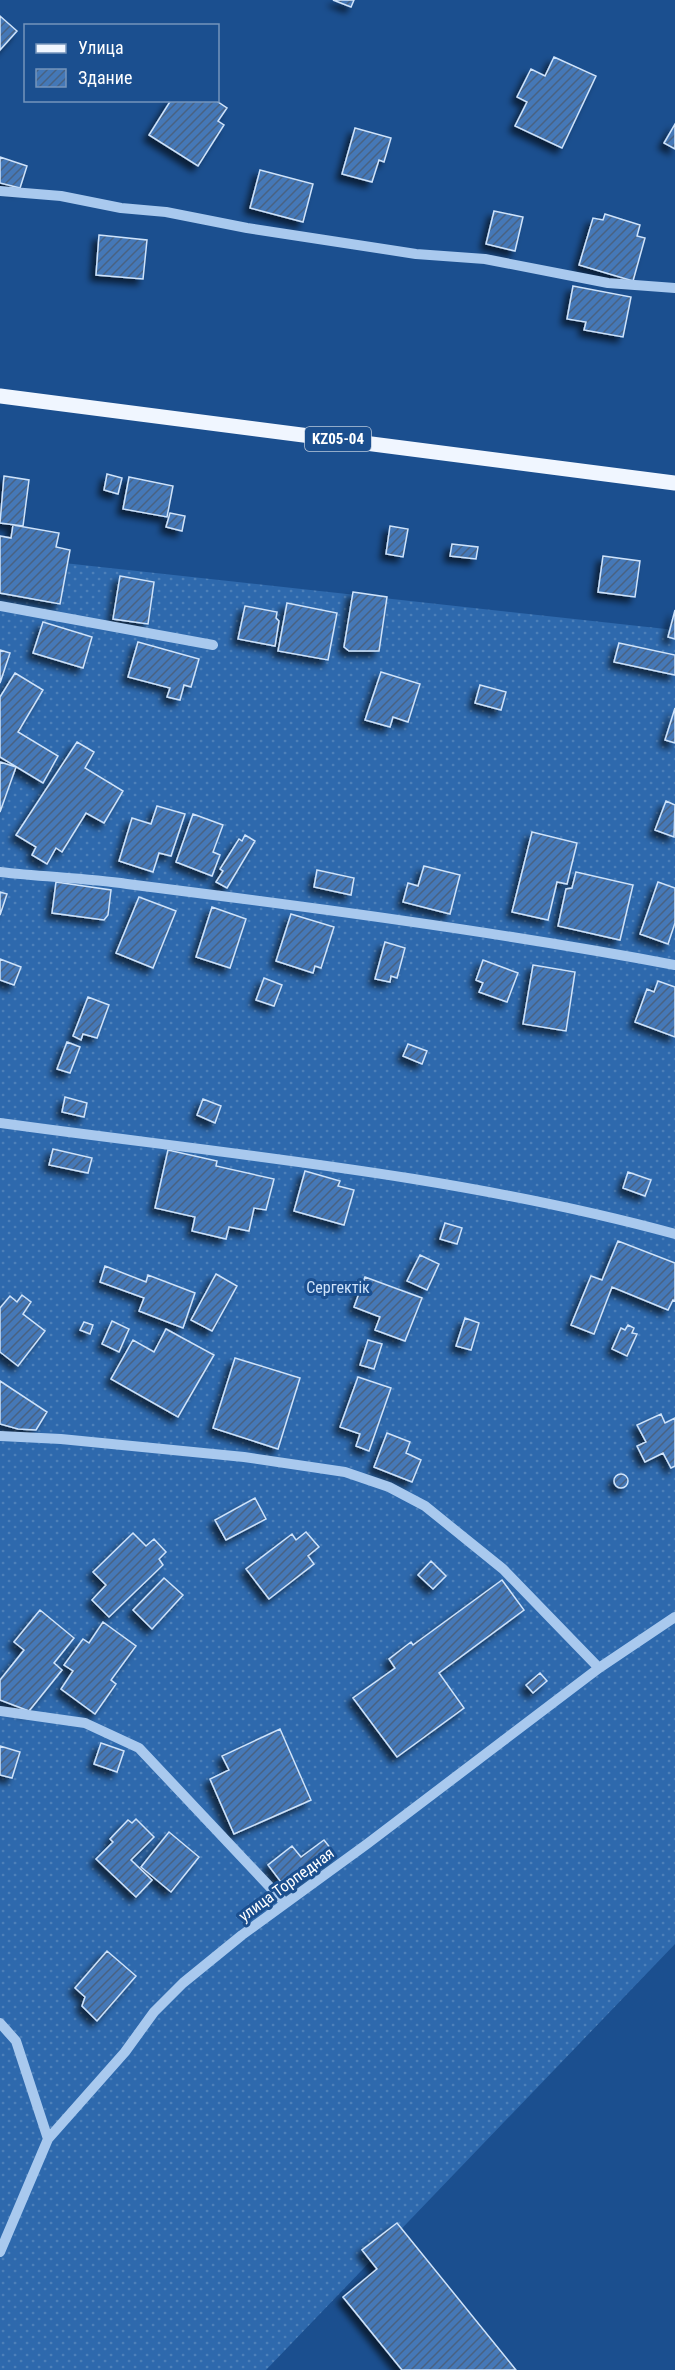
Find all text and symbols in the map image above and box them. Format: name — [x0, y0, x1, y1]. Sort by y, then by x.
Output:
legend — [24, 24, 219, 102]
text: Улица — [78, 37, 124, 58]
text: Здание — [78, 67, 132, 88]
road number: KZ05-04 — [305, 427, 371, 451]
park label: Сергектік — [306, 1278, 370, 1297]
street label: улица Торпедная — [235, 1843, 338, 1925]

